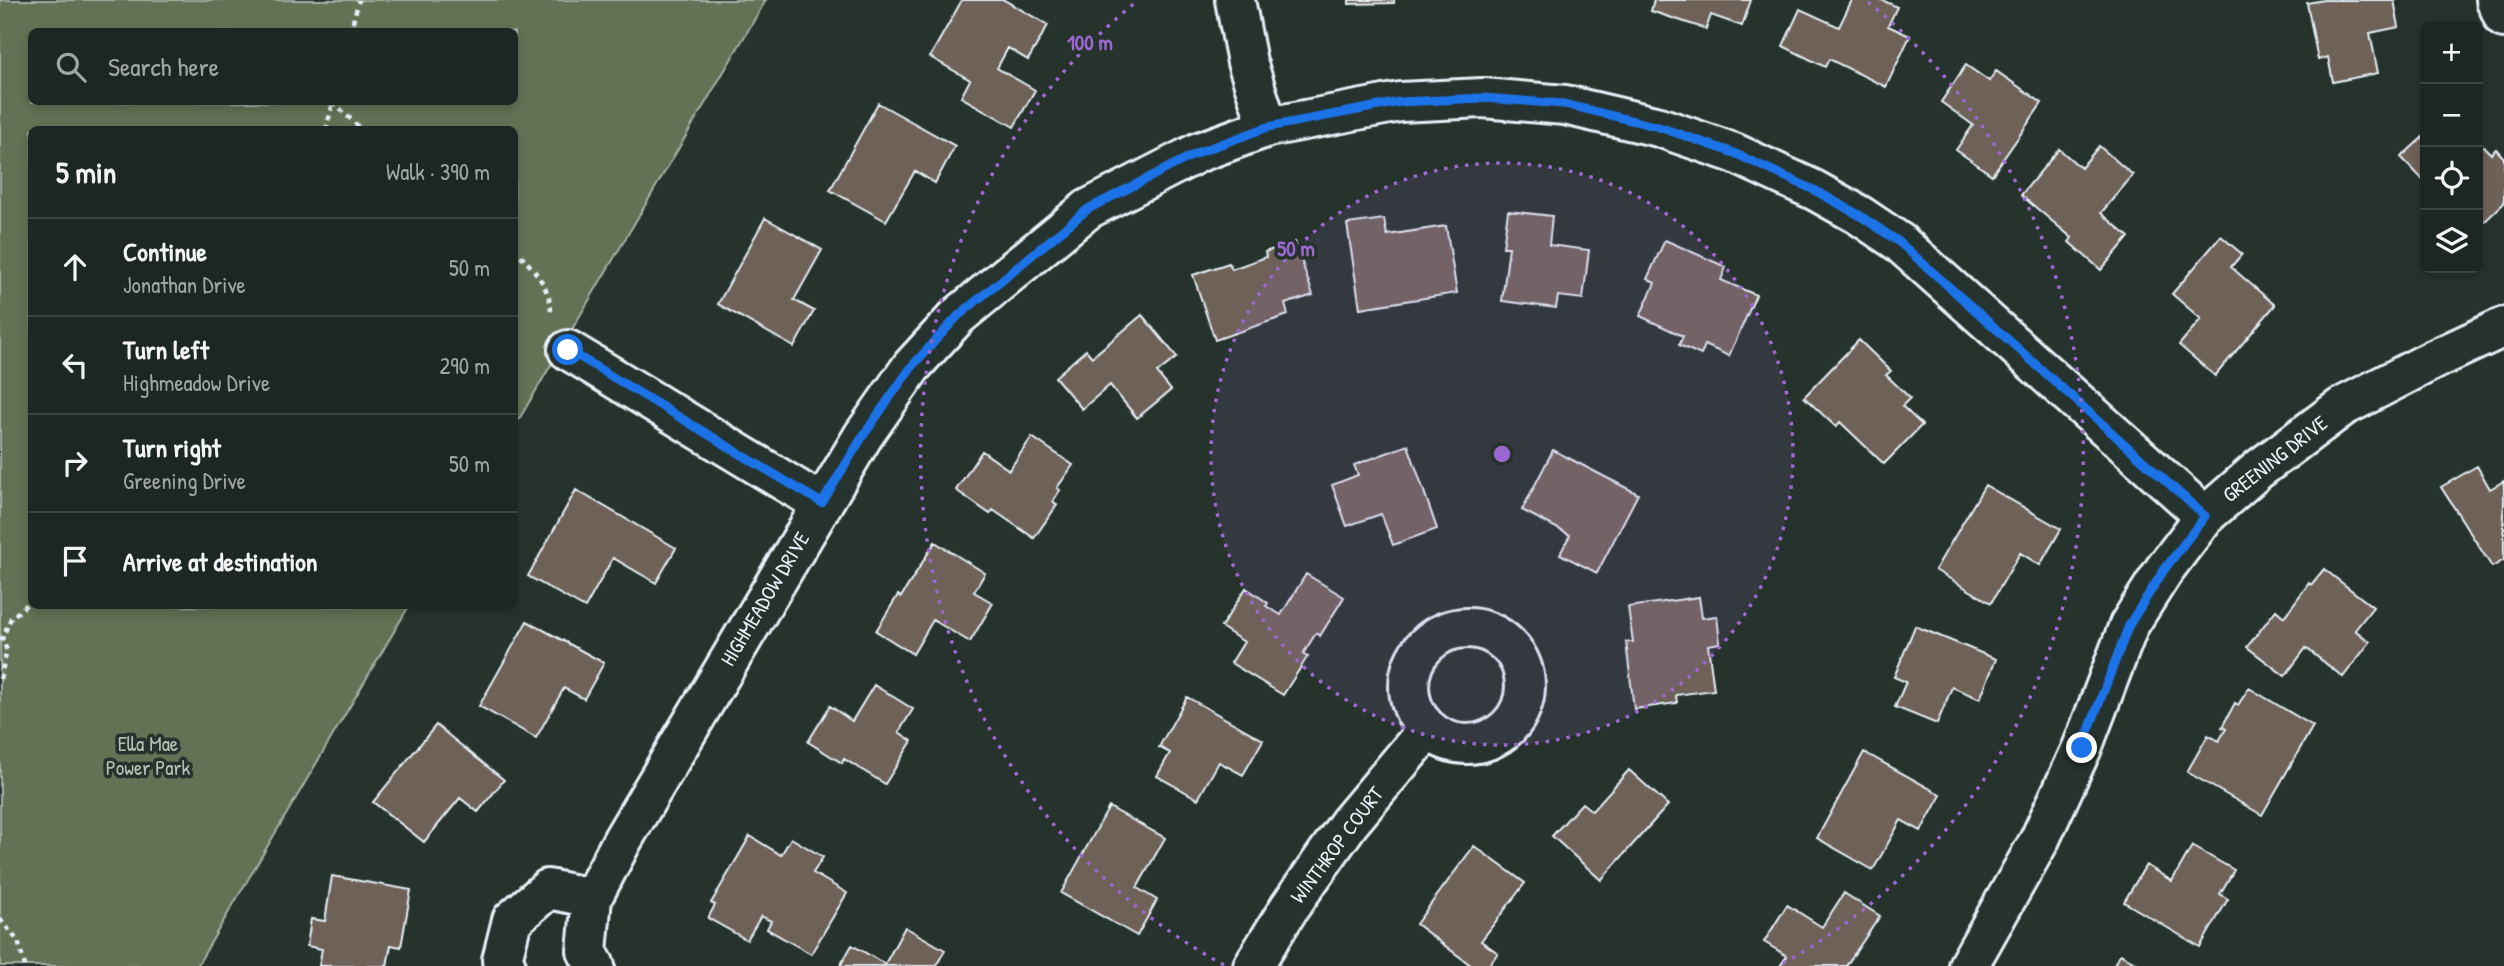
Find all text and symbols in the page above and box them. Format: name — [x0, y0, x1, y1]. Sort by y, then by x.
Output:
map controls — [2420, 21, 2483, 273]
button: + — [2420, 21, 2483, 84]
search box — [28, 28, 518, 105]
text: 100 m — [1067, 28, 1113, 57]
icon: search — [52, 48, 90, 86]
text: Search here — [108, 49, 219, 84]
button: − — [2420, 84, 2483, 147]
button: locate — [2420, 147, 2483, 210]
text: 5 min — [56, 152, 116, 192]
text: Walk · 390 m — [386, 156, 490, 187]
button: layers — [2420, 210, 2483, 273]
text: Continue — [123, 234, 207, 269]
text: 50 m — [1277, 234, 1315, 263]
icon: ahead — [56, 248, 94, 286]
text: 50 m — [449, 252, 490, 283]
text: Jonathan Drive — [123, 269, 246, 300]
text: Turn left — [123, 332, 209, 367]
route start — [552, 334, 583, 365]
icon: left — [56, 346, 94, 384]
text: 290 m — [440, 350, 490, 381]
text: Highmeadow Drive — [123, 367, 270, 398]
street label: GREENING DRIVE — [2216, 408, 2333, 509]
text: Turn right — [123, 430, 221, 465]
centre of rings — [1490, 442, 1514, 466]
icon: right — [56, 444, 94, 482]
text: 50 m — [449, 448, 490, 479]
text: Greening Drive — [123, 465, 246, 496]
street label: HIGHMEADOW DRIVE — [713, 526, 816, 671]
icon: arrive — [56, 542, 94, 580]
text: Arrive at destination — [123, 544, 318, 579]
park label: Ella Mae Power Park — [106, 729, 191, 782]
route end — [2066, 732, 2097, 763]
street label: WINTHROP COURT — [1283, 780, 1391, 909]

